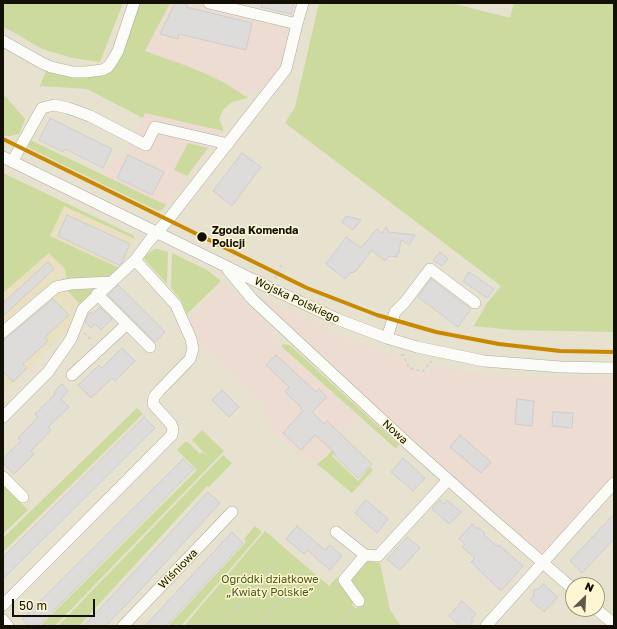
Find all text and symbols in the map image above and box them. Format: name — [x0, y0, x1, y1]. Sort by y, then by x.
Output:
place label: Zgoda Komenda Policji — [212, 224, 298, 250]
marker: Zgoda Komenda Policji — [195, 230, 209, 244]
street label: Wojska Polskiego — [252, 274, 342, 326]
street label: Nowa — [380, 417, 410, 447]
street label: Wiśniowa — [156, 546, 200, 592]
park label: Ogródki działkowe „Kwiaty Polskie” — [221, 573, 319, 599]
north arrow — [565, 577, 605, 617]
text: N — [583, 579, 596, 594]
scale bar — [14, 591, 97, 617]
text: 50 m — [19, 598, 47, 613]

